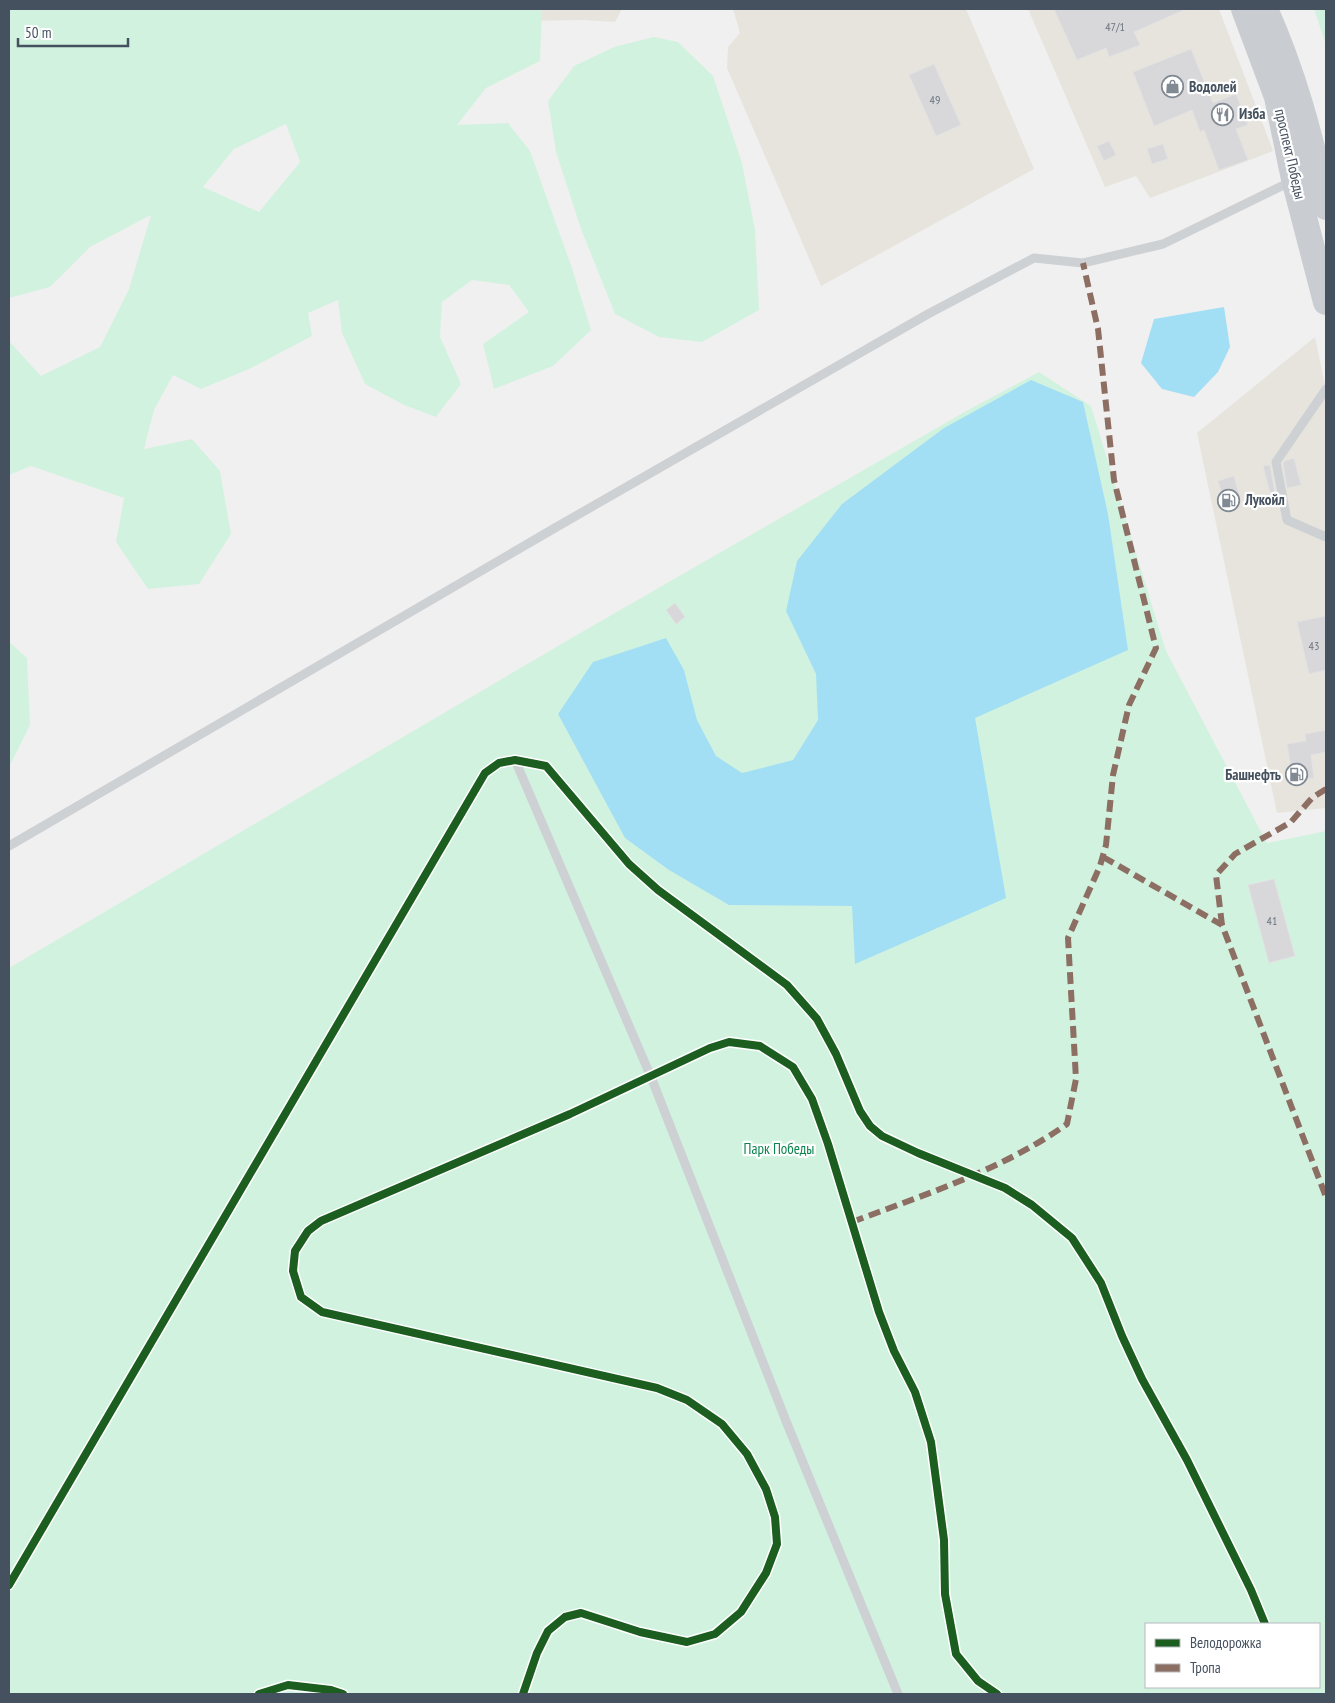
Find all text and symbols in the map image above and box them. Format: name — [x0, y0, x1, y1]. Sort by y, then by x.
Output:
scale bar — [18, 15, 128, 47]
house number: 47/1 — [1105, 19, 1125, 34]
text: 50 m — [25, 23, 51, 42]
shop icon: Водолей — [1161, 75, 1185, 99]
place label: Водолей — [1189, 77, 1237, 96]
house number: 49 — [930, 92, 940, 107]
restaurant icon: Изба — [1211, 102, 1235, 126]
place label: Изба — [1239, 104, 1265, 123]
street label: проспект Победы — [1271, 107, 1310, 201]
fuel station icon: Лукойл — [1217, 488, 1241, 512]
place label: Лукойл — [1244, 490, 1285, 509]
house number: 43 — [1309, 638, 1319, 653]
fuel station icon: Башнефть — [1285, 763, 1309, 787]
place label: Башнефть — [1225, 765, 1281, 784]
house number: 41 — [1267, 913, 1277, 928]
park label: Парк Победы — [744, 1139, 814, 1158]
legend — [1145, 1623, 1320, 1688]
text: Велодорожка — [1190, 1633, 1261, 1652]
text: Тропа — [1190, 1658, 1221, 1677]

